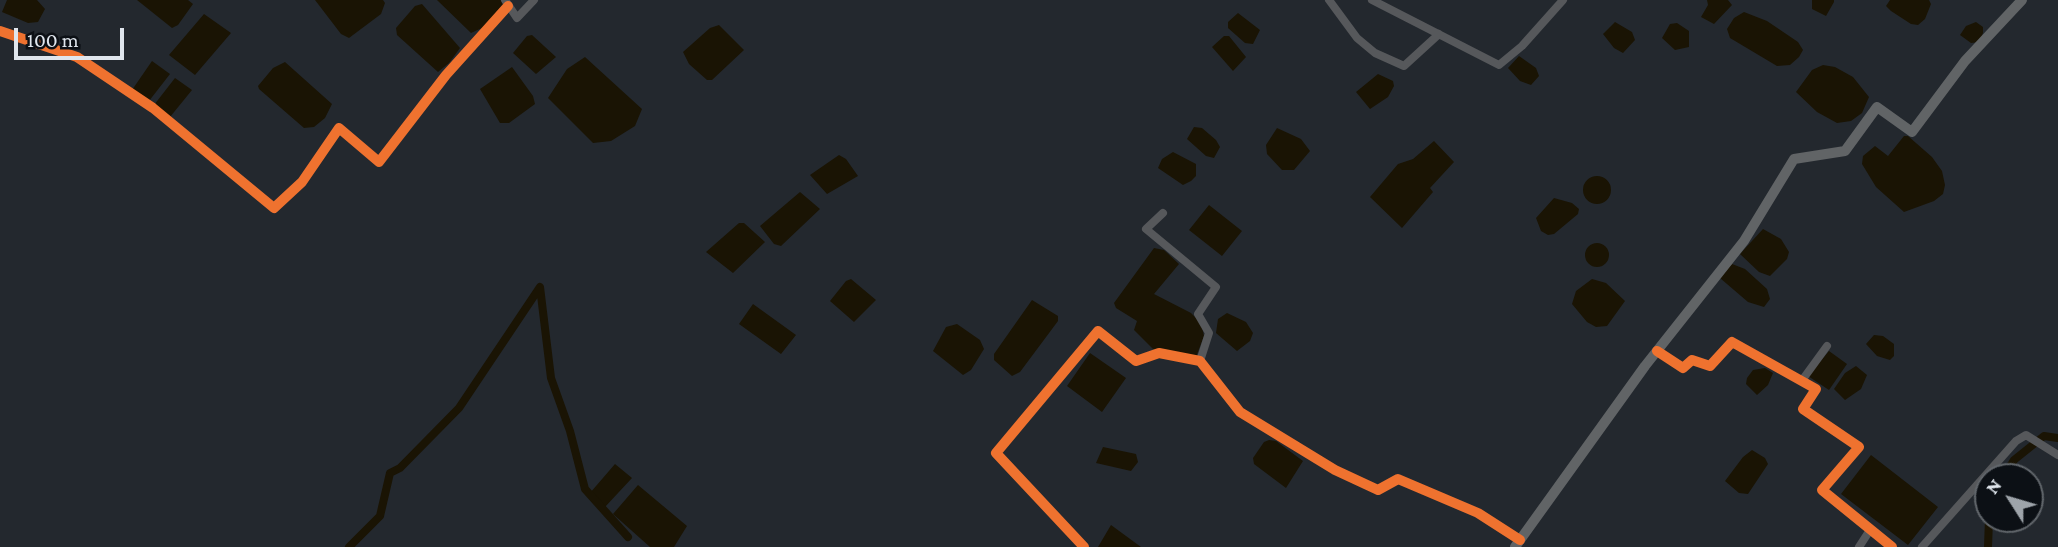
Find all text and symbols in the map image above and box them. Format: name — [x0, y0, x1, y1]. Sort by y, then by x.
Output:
scale bar — [18, 14, 128, 58]
text: 100 m — [27, 28, 79, 52]
north arrow — [1974, 463, 2044, 533]
text: N — [1981, 475, 2006, 498]

